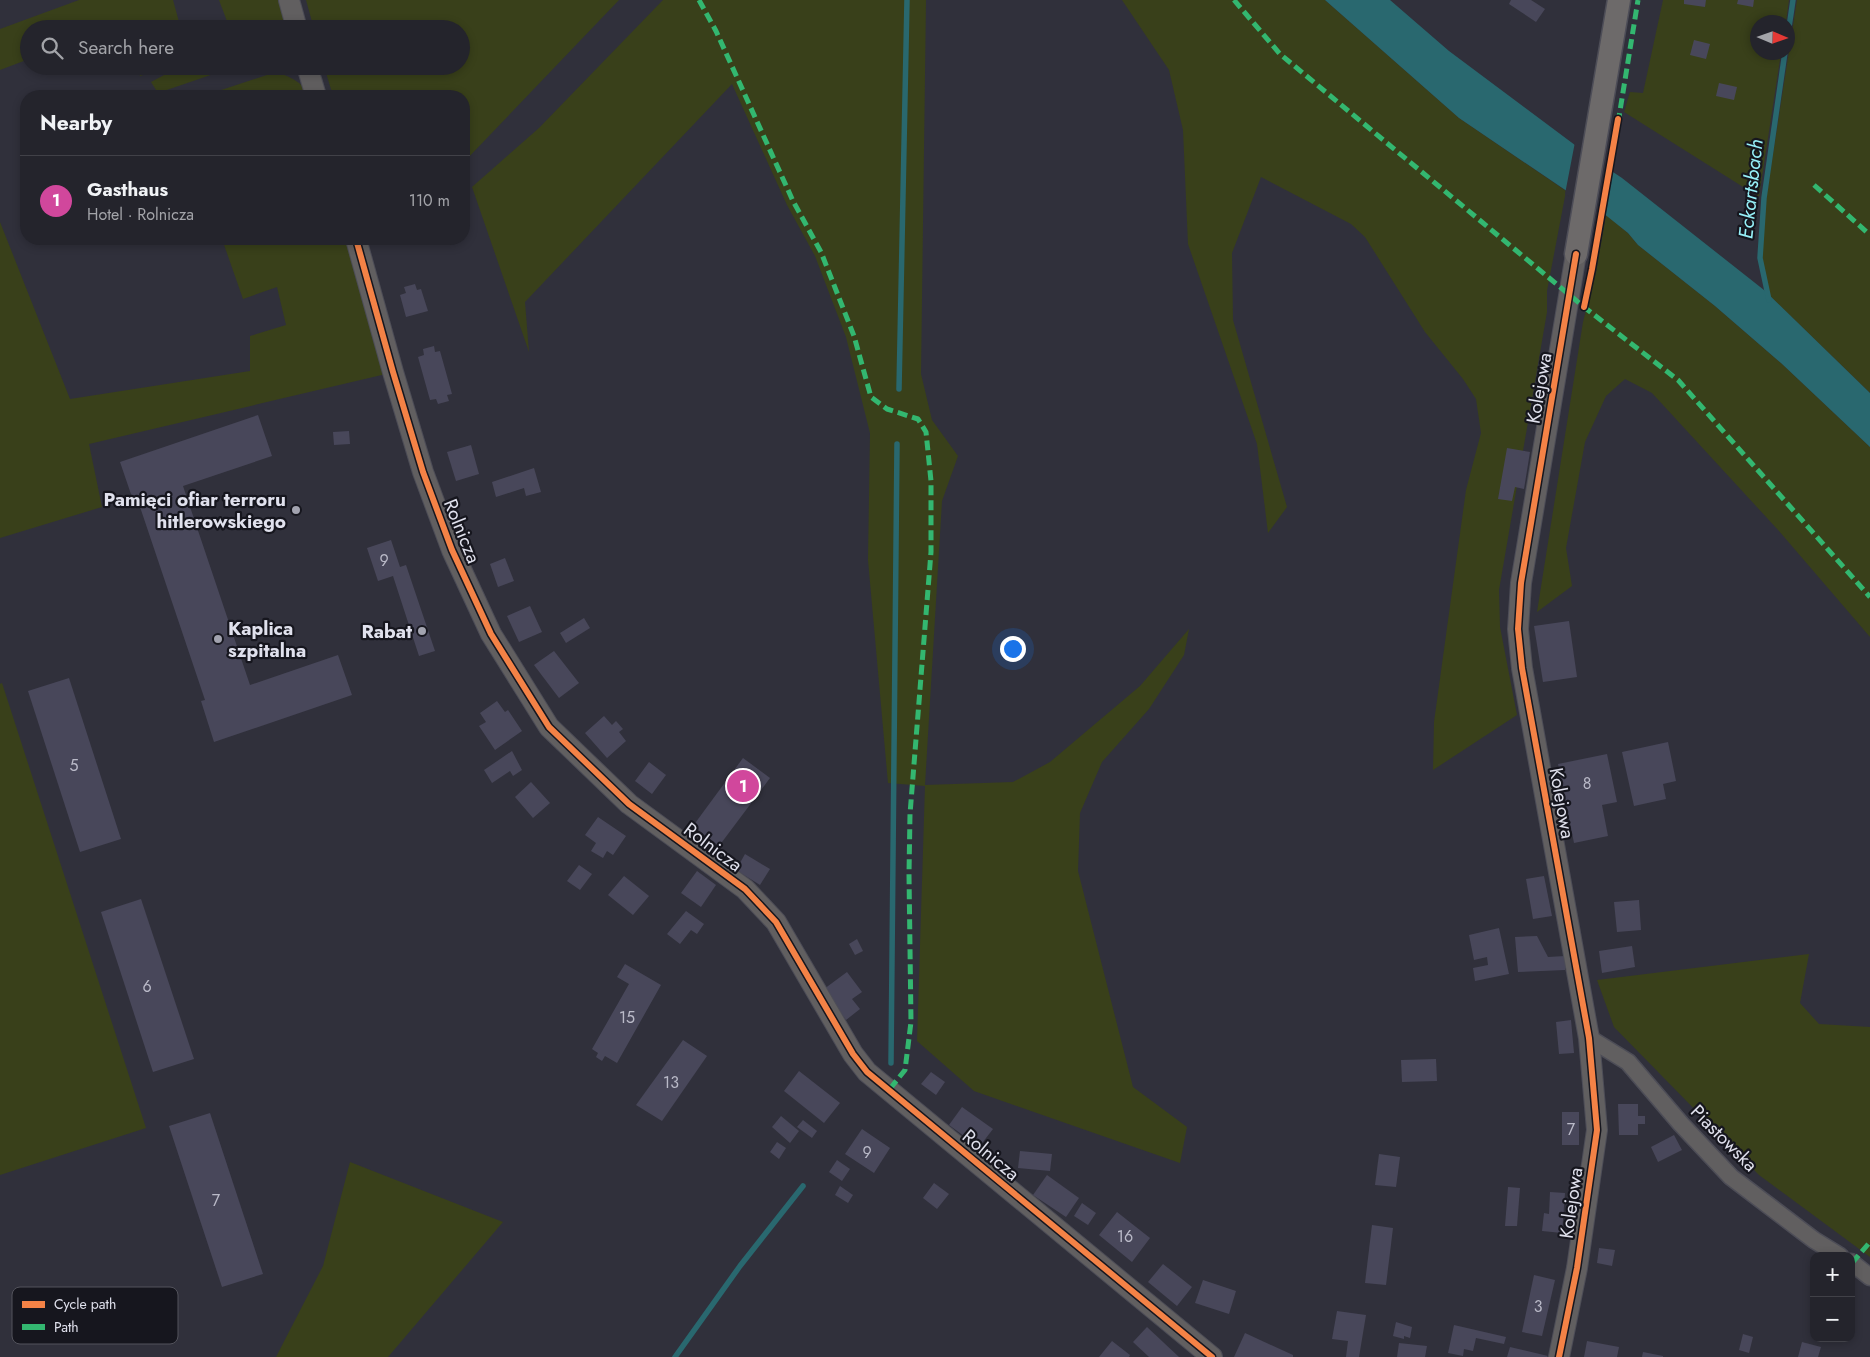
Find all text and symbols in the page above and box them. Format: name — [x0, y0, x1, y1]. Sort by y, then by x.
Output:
north arrow — [1750, 15, 1795, 60]
search box — [20, 20, 470, 75]
icon: search — [38, 34, 66, 62]
text: Search here — [78, 34, 174, 61]
text: Nearby — [40, 108, 112, 138]
water label: Eckartsbach — [1731, 138, 1771, 240]
text: Gasthaus — [87, 176, 168, 203]
text: 1 — [52, 189, 60, 212]
text: 110 m — [409, 189, 450, 212]
text: Hotel · Rolnicza — [87, 203, 194, 226]
street label: Kolejowa — [1519, 350, 1559, 426]
place label: Pamięci ofiar terroru hitlerowskiego — [104, 486, 286, 535]
street label: Rolnicza — [437, 495, 487, 567]
marker: Pamięci ofiar terroru hitlerowskiego — [290, 504, 302, 516]
house number: 9 — [379, 549, 389, 572]
place label: Kaplica szpitalna — [228, 615, 306, 664]
place label: Rabat — [361, 618, 412, 645]
marker: Rabat — [416, 625, 428, 637]
marker: Kaplica szpitalna — [212, 633, 224, 645]
your location — [1000, 636, 1026, 662]
house number: 5 — [69, 754, 79, 777]
street label: Kolejowa — [1542, 765, 1582, 841]
pin: 1 — [727, 767, 759, 805]
house number: 8 — [1583, 772, 1591, 795]
street label: Rolnicza — [678, 816, 748, 878]
house number: 6 — [142, 975, 152, 998]
house number: 15 — [619, 1006, 635, 1029]
house number: 13 — [663, 1071, 679, 1094]
street label: Piastowska — [1684, 1098, 1764, 1178]
house number: 7 — [1567, 1118, 1576, 1141]
street label: Rolnicza — [957, 1123, 1025, 1187]
house number: 9 — [862, 1141, 872, 1164]
street label: Kolejowa — [1553, 1166, 1589, 1240]
house number: 7 — [212, 1189, 221, 1212]
house number: 16 — [1117, 1225, 1133, 1248]
map controls — [1810, 1252, 1855, 1342]
button: + — [1810, 1252, 1855, 1297]
legend — [12, 1287, 178, 1344]
text: Cycle path — [54, 1294, 116, 1314]
house number: 3 — [1534, 1295, 1543, 1318]
button: − — [1810, 1297, 1855, 1342]
text: Path — [54, 1317, 79, 1337]

